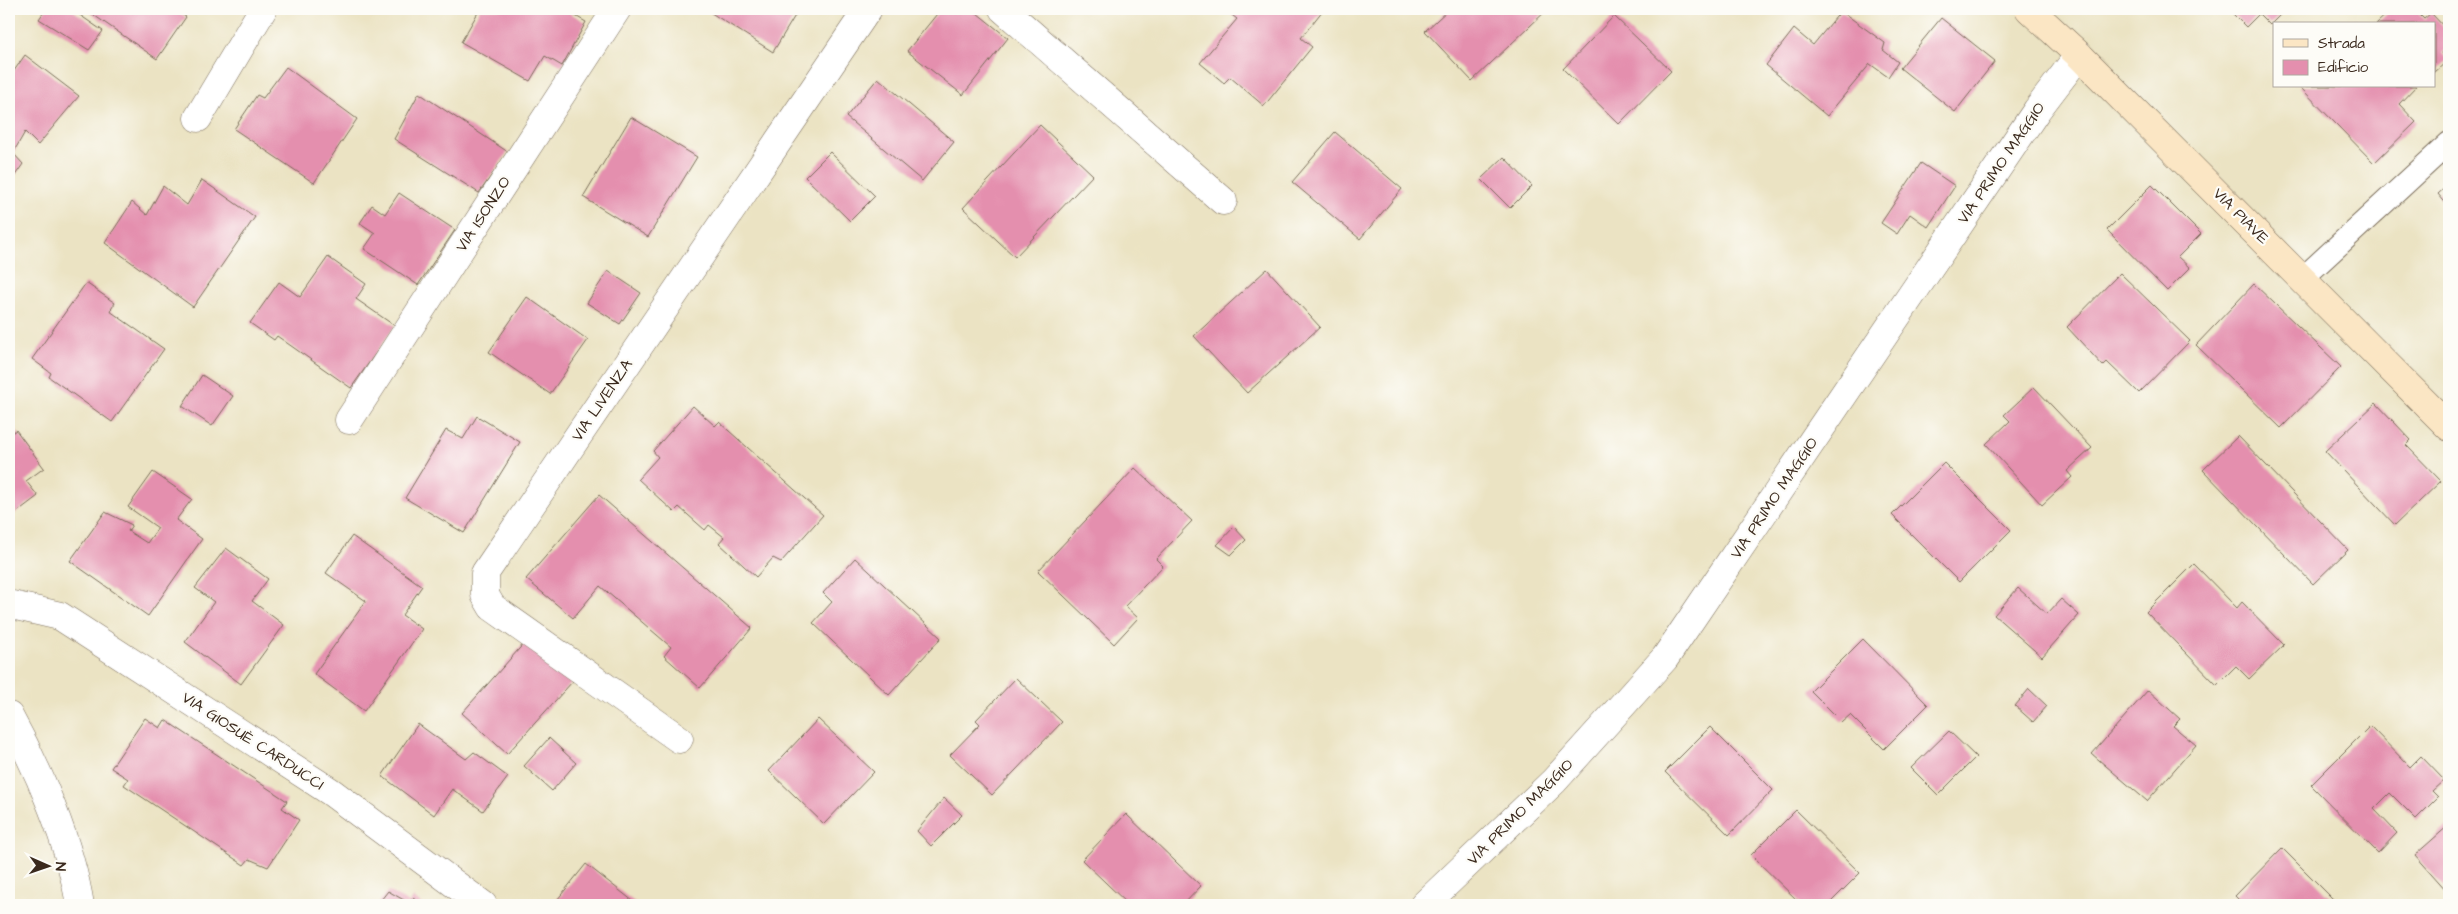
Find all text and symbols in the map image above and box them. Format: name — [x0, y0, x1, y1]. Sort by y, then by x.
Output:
legend — [2273, 22, 2436, 88]
text: Strada — [2318, 33, 2365, 54]
text: Edificio — [2318, 57, 2369, 78]
street label: VIA PRIMO MAGGIO — [1952, 98, 2050, 228]
street label: VIA ISONZO — [450, 172, 516, 256]
street label: VIA PIAVE — [2208, 183, 2274, 249]
street label: VIA LIVENZA — [566, 354, 638, 446]
street label: VIA PRIMO MAGGIO — [1725, 433, 1823, 563]
street label: VIA GIOSUÈ CARDUCCI — [177, 687, 329, 795]
street label: VIA PRIMO MAGGIO — [1462, 754, 1578, 870]
north arrow — [22, 842, 72, 892]
text: N — [50, 862, 70, 871]

